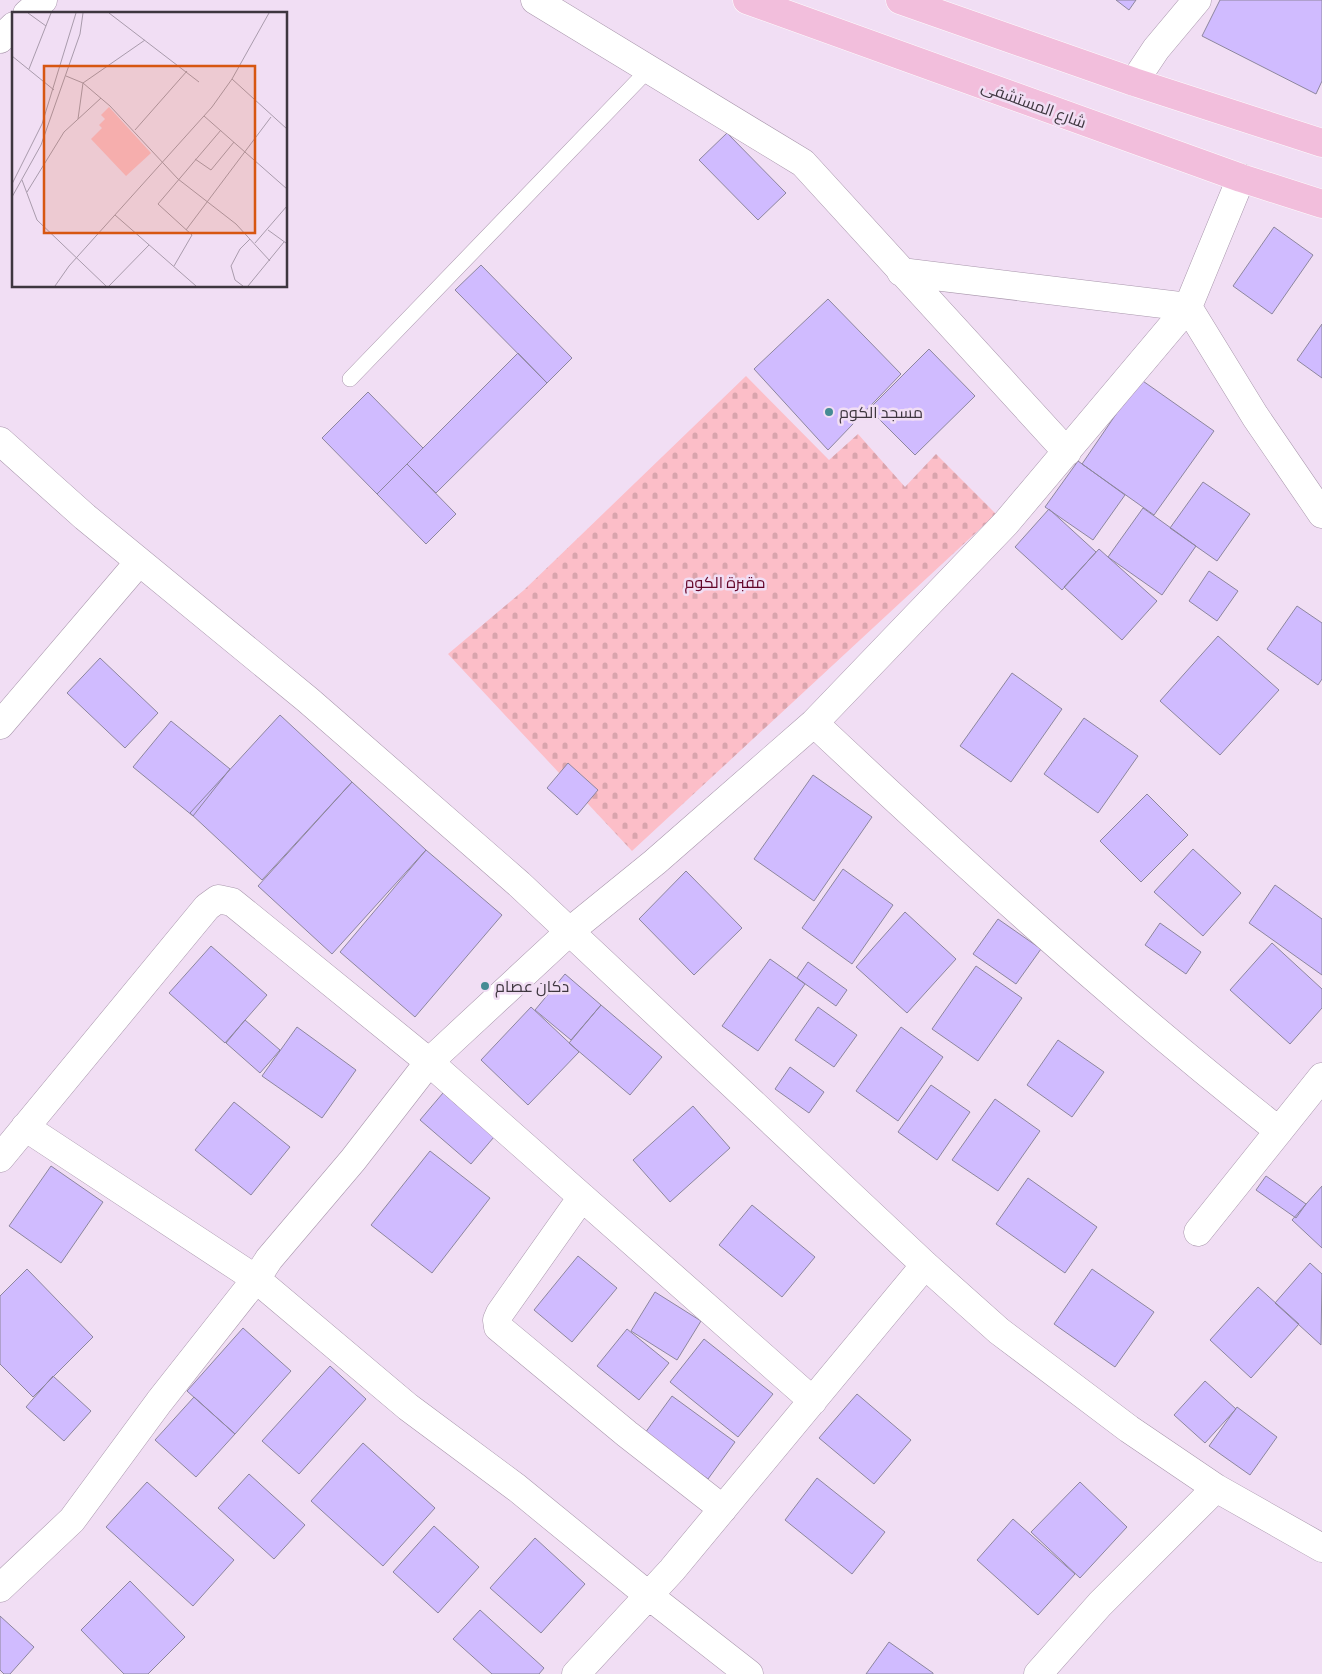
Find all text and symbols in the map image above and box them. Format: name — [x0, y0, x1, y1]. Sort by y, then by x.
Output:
inset map — [12, 12, 288, 288]
street label: شارع المستشفى — [978, 76, 1089, 134]
place label: مسجد الكوم — [839, 402, 923, 424]
marker: مسجد الكوم — [823, 406, 835, 418]
park label: مقبرة الكوم — [684, 572, 766, 594]
place label: دكان عصام — [495, 976, 569, 998]
marker: دكان عصام — [479, 980, 491, 992]

